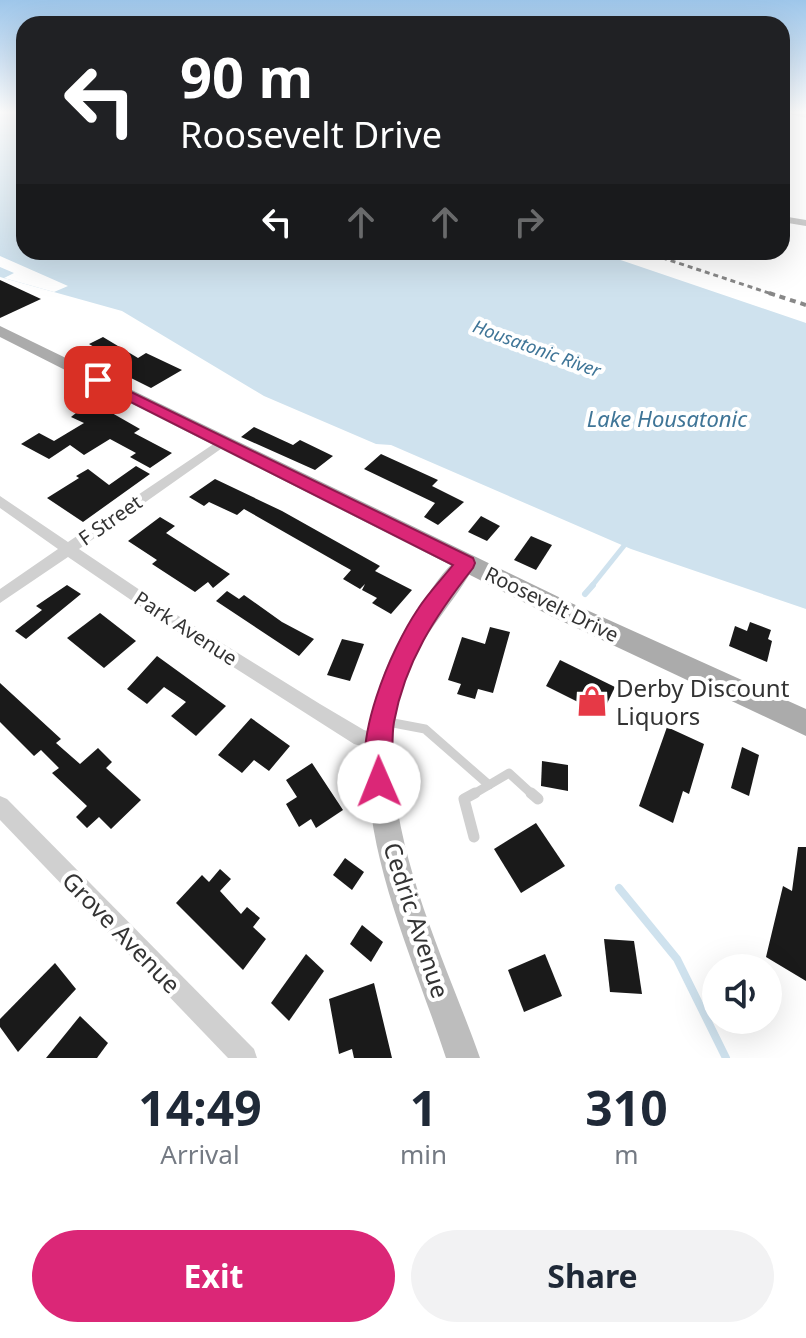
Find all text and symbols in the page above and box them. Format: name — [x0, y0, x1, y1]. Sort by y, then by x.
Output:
text: 90 m — [180, 38, 313, 114]
icon: left — [48, 48, 152, 152]
text: Roosevelt Drive — [180, 110, 442, 159]
icon: left — [255, 200, 299, 244]
icon: ahead — [339, 200, 383, 244]
icon: ahead — [423, 200, 467, 244]
icon: right — [507, 200, 551, 244]
water label: Housatonic River — [470, 314, 605, 383]
pin — [64, 346, 132, 414]
icon: arrive — [76, 358, 120, 402]
water label: Lake Housatonic — [587, 403, 748, 433]
street label: F Street — [73, 488, 147, 552]
street label: Roosevelt Drive — [481, 560, 623, 648]
street label: Park Avenue — [129, 585, 243, 671]
place label: Derby Discount Liquors — [616, 671, 790, 732]
shop icon: Derby Discount Liquors — [575, 684, 609, 718]
position arrow — [337, 740, 421, 824]
street label: Cedric Avenue — [376, 838, 458, 1002]
street label: Grove Avenue — [56, 864, 188, 1000]
map controls — [702, 954, 782, 1034]
button: sound — [702, 954, 782, 1034]
text: 14:49 — [138, 1075, 262, 1140]
text: 1 — [410, 1075, 437, 1140]
text: 310 — [585, 1075, 668, 1140]
text: Arrival — [160, 1136, 240, 1172]
text: min — [400, 1136, 447, 1172]
text: m — [614, 1136, 639, 1172]
button: Exit — [32, 1230, 395, 1322]
button: Share — [411, 1230, 774, 1322]

